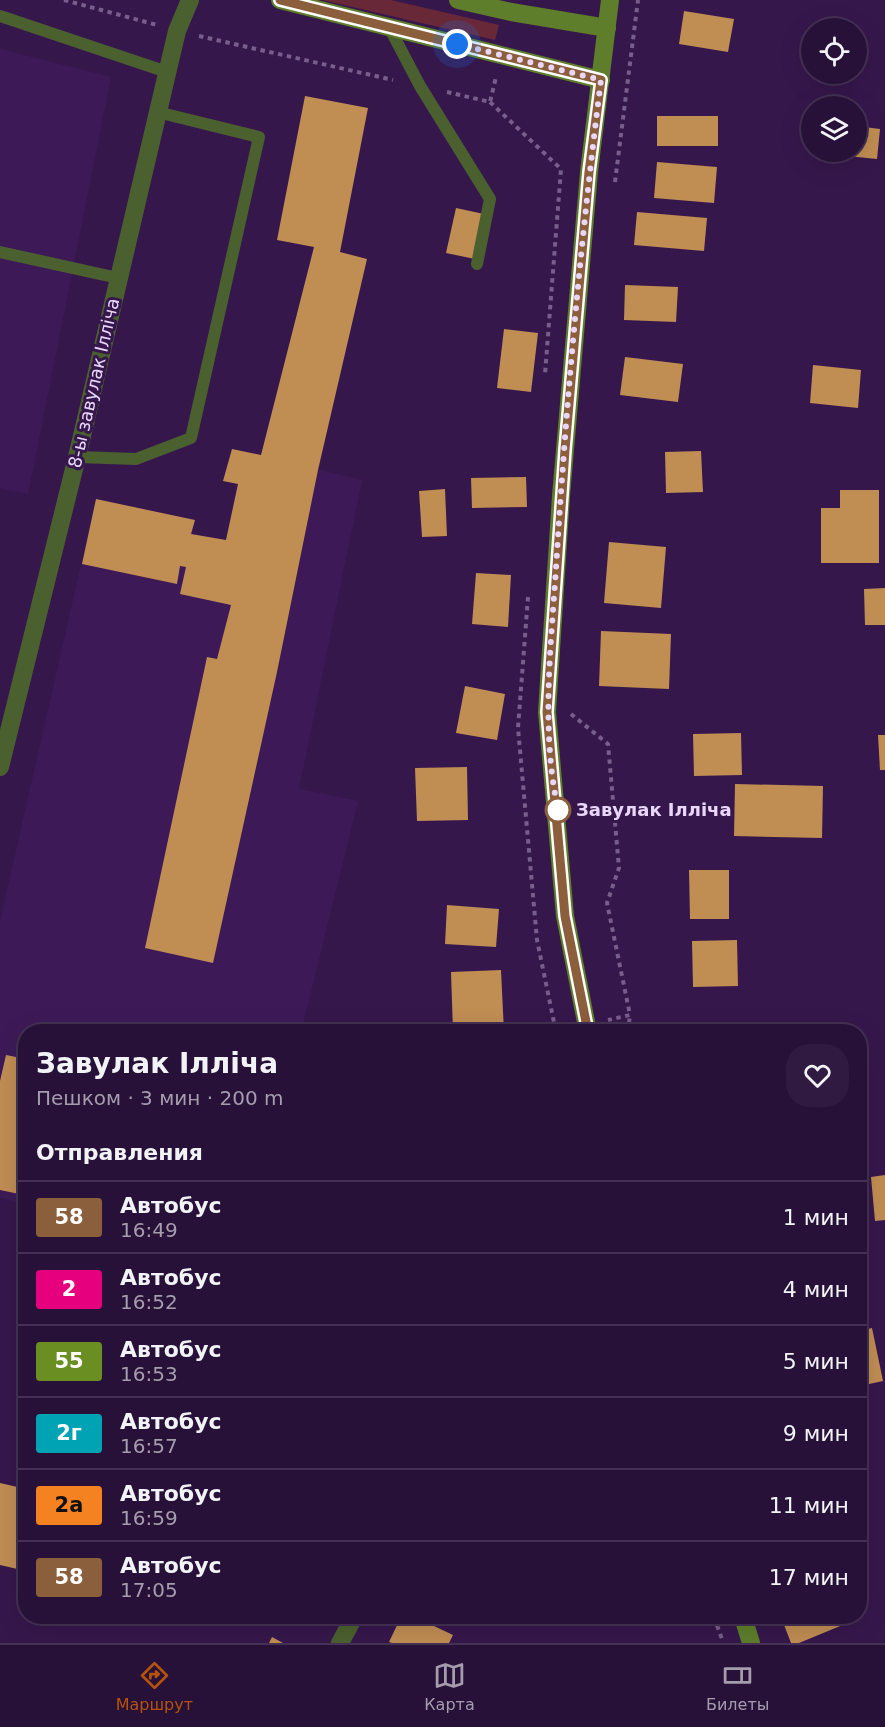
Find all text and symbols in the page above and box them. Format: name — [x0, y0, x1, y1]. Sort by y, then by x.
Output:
map controls — [801, 18, 867, 162]
button: locate — [801, 18, 867, 84]
your location — [442, 29, 472, 59]
button: layers — [801, 96, 867, 162]
street label: 8-ы завулак Ілліча — [64, 296, 123, 470]
marker: Завулак Ілліча — [545, 797, 571, 823]
place label: Завулак Ілліча — [576, 799, 732, 820]
button: heart — [786, 1044, 849, 1107]
text: Завулак Ілліча — [36, 1047, 278, 1080]
text: Пешком · 3 мин · 200 m — [36, 1086, 283, 1110]
text: Отправления — [36, 1140, 203, 1165]
text: Автобус — [120, 1193, 222, 1218]
text: 58 — [54, 1205, 84, 1229]
text: 1 мин — [783, 1205, 849, 1230]
text: 16:49 — [120, 1218, 178, 1242]
text: Автобус — [120, 1265, 222, 1290]
text: 2 — [62, 1277, 76, 1301]
text: 4 мин — [783, 1277, 849, 1302]
text: 16:52 — [120, 1290, 178, 1314]
text: Автобус — [120, 1337, 222, 1362]
text: 55 — [54, 1349, 84, 1373]
text: 5 мин — [783, 1349, 849, 1374]
text: 16:53 — [120, 1362, 178, 1386]
text: Автобус — [120, 1409, 222, 1434]
text: 2г — [56, 1421, 82, 1445]
text: 9 мин — [783, 1421, 849, 1446]
text: 16:57 — [120, 1434, 178, 1458]
text: Автобус — [120, 1481, 222, 1506]
text: 2а — [55, 1493, 83, 1517]
text: 11 мин — [769, 1493, 849, 1518]
text: 16:59 — [120, 1506, 178, 1530]
text: Автобус — [120, 1553, 222, 1578]
text: 58 — [54, 1565, 84, 1589]
text: 17 мин — [769, 1565, 849, 1590]
text: 17:05 — [120, 1578, 178, 1602]
tab: Маршрут — [116, 1659, 193, 1714]
tab: Карта — [424, 1659, 475, 1714]
tab: Билеты — [706, 1659, 769, 1714]

